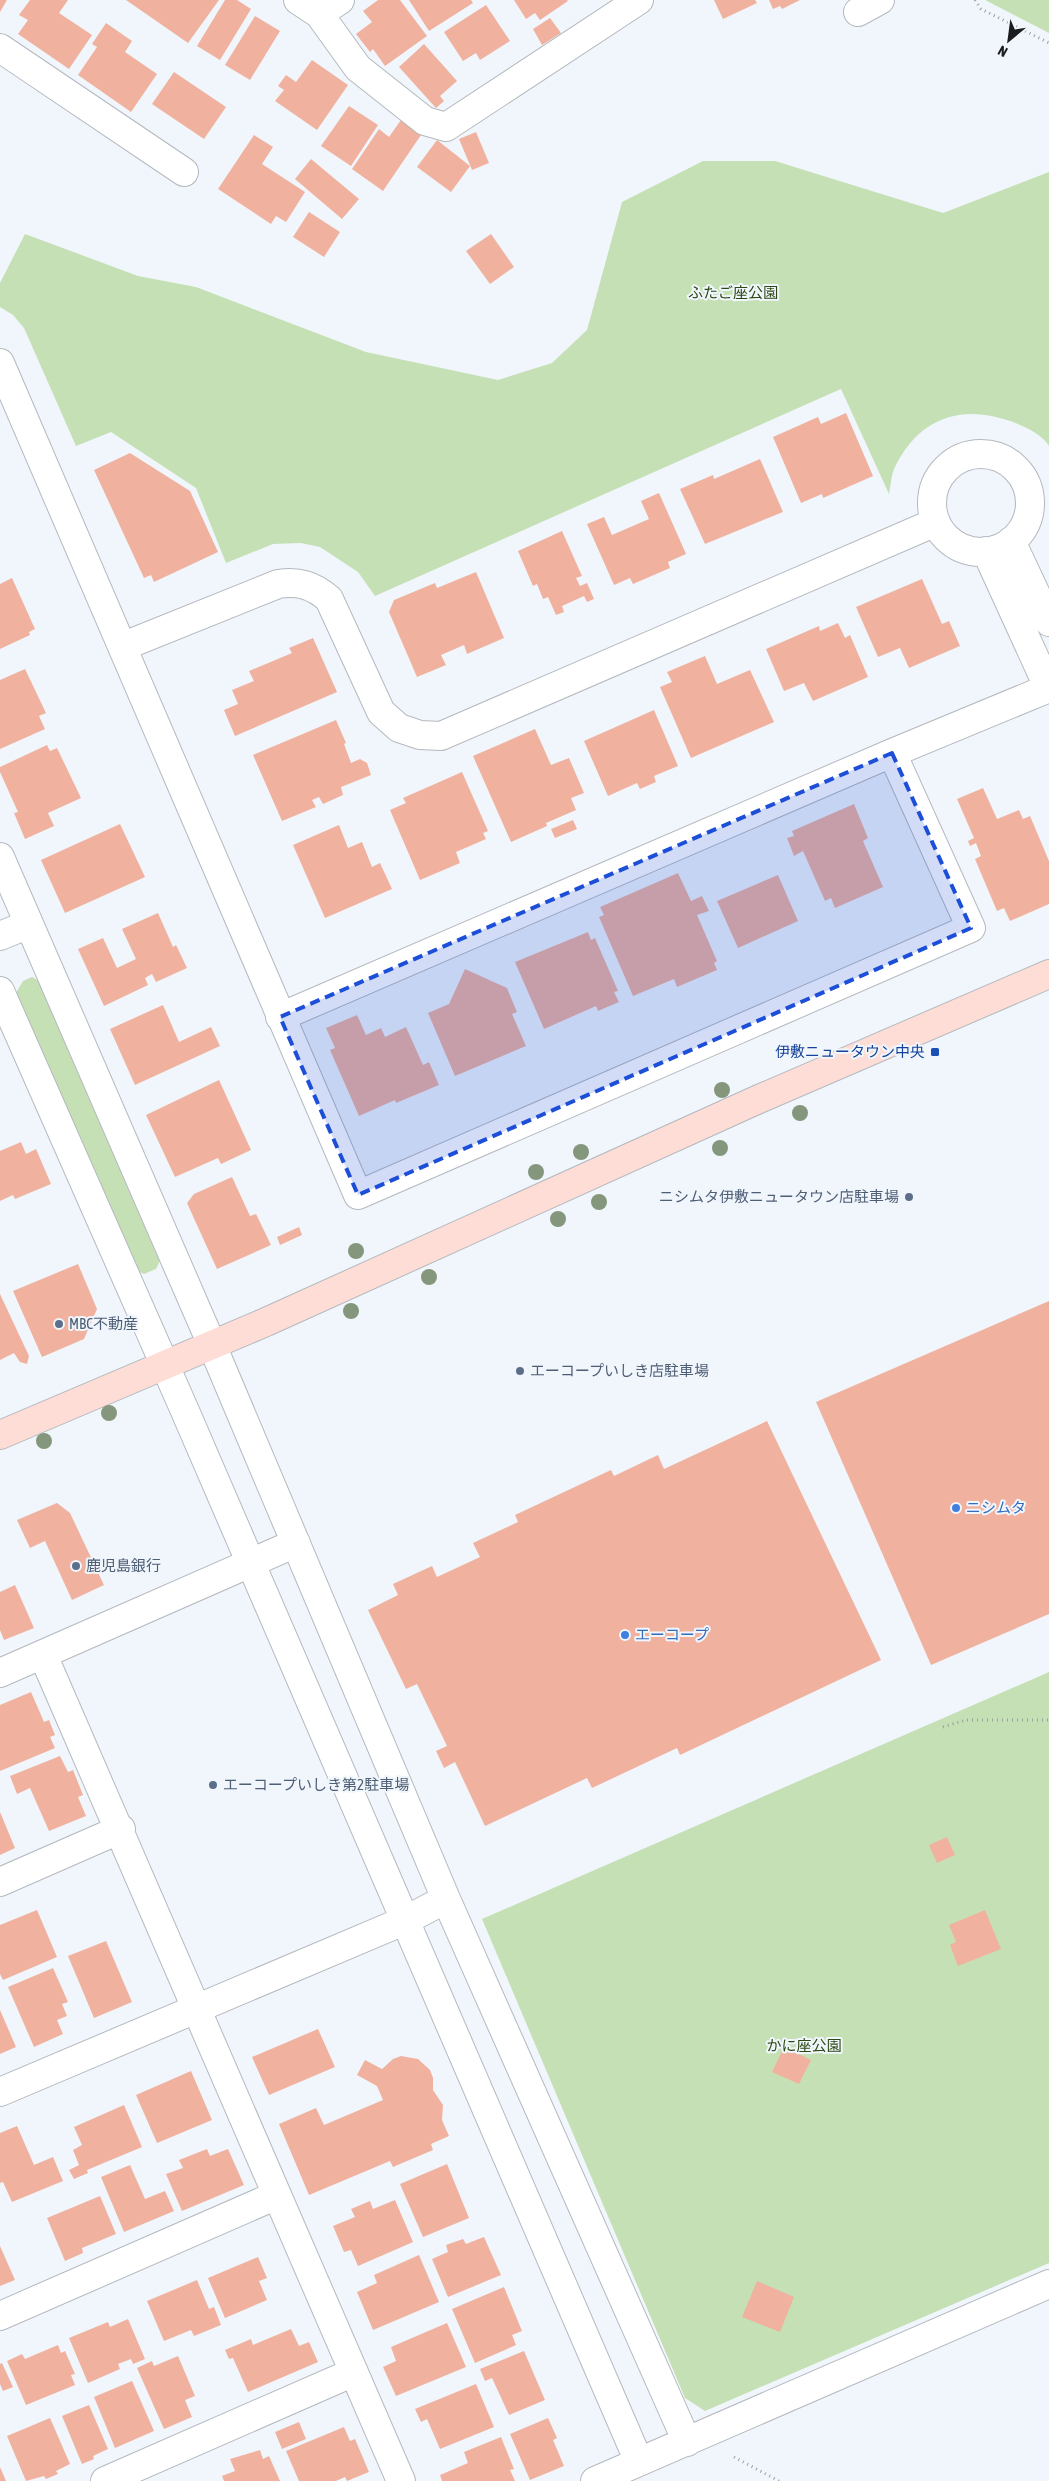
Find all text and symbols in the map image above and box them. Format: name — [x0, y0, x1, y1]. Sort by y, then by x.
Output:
north arrow — [984, 15, 1034, 65]
text: N — [995, 42, 1010, 60]
park label: ふたご座公園 — [688, 284, 778, 301]
place label: 伊敷ニュータウン中央 — [775, 1043, 925, 1060]
marker: 伊敷ニュータウン中央 — [929, 1046, 941, 1058]
place label: ニシムタ伊敷ニュータウン店駐車場 — [659, 1188, 899, 1205]
marker: ニシムタ伊敷ニュータウン店駐車場 — [903, 1191, 915, 1203]
place label: MBC不動産 — [69, 1315, 138, 1332]
marker: MBC不動産 — [53, 1318, 65, 1330]
place label: エーコープいしき店駐車場 — [530, 1362, 709, 1379]
marker: エーコープいしき店駐車場 — [514, 1365, 526, 1377]
place label: ニシムタ — [966, 1499, 1026, 1516]
marker: ニシムタ — [950, 1502, 962, 1514]
place label: 鹿児島銀行 — [86, 1557, 161, 1574]
marker: 鹿児島銀行 — [70, 1560, 82, 1572]
place label: エーコープ — [635, 1626, 709, 1643]
marker: エーコープ — [619, 1629, 631, 1641]
place label: エーコープいしき第2駐車場 — [223, 1776, 409, 1793]
marker: エーコープいしき第2駐車場 — [207, 1779, 219, 1791]
park label: かに座公園 — [766, 2037, 842, 2054]

